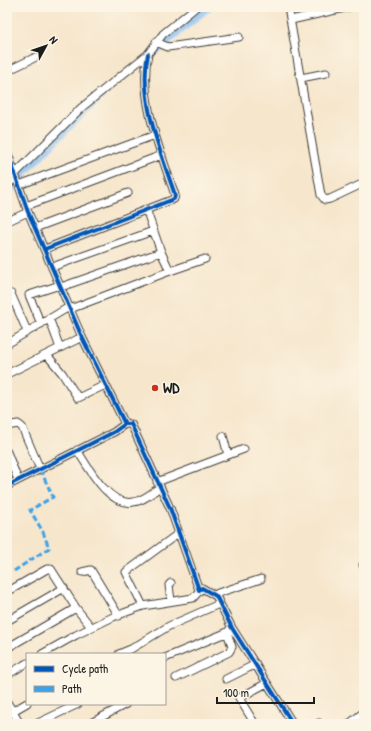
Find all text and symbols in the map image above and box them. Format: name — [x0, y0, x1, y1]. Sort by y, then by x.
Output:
north arrow — [26, 26, 66, 66]
text: N — [46, 33, 61, 46]
place label: WD — [163, 377, 180, 398]
marker: WD — [150, 383, 160, 393]
legend — [26, 653, 166, 705]
text: Cycle path — [62, 660, 108, 677]
scale bar — [217, 679, 314, 705]
text: Path — [62, 680, 82, 697]
text: 100 m — [223, 684, 249, 701]

